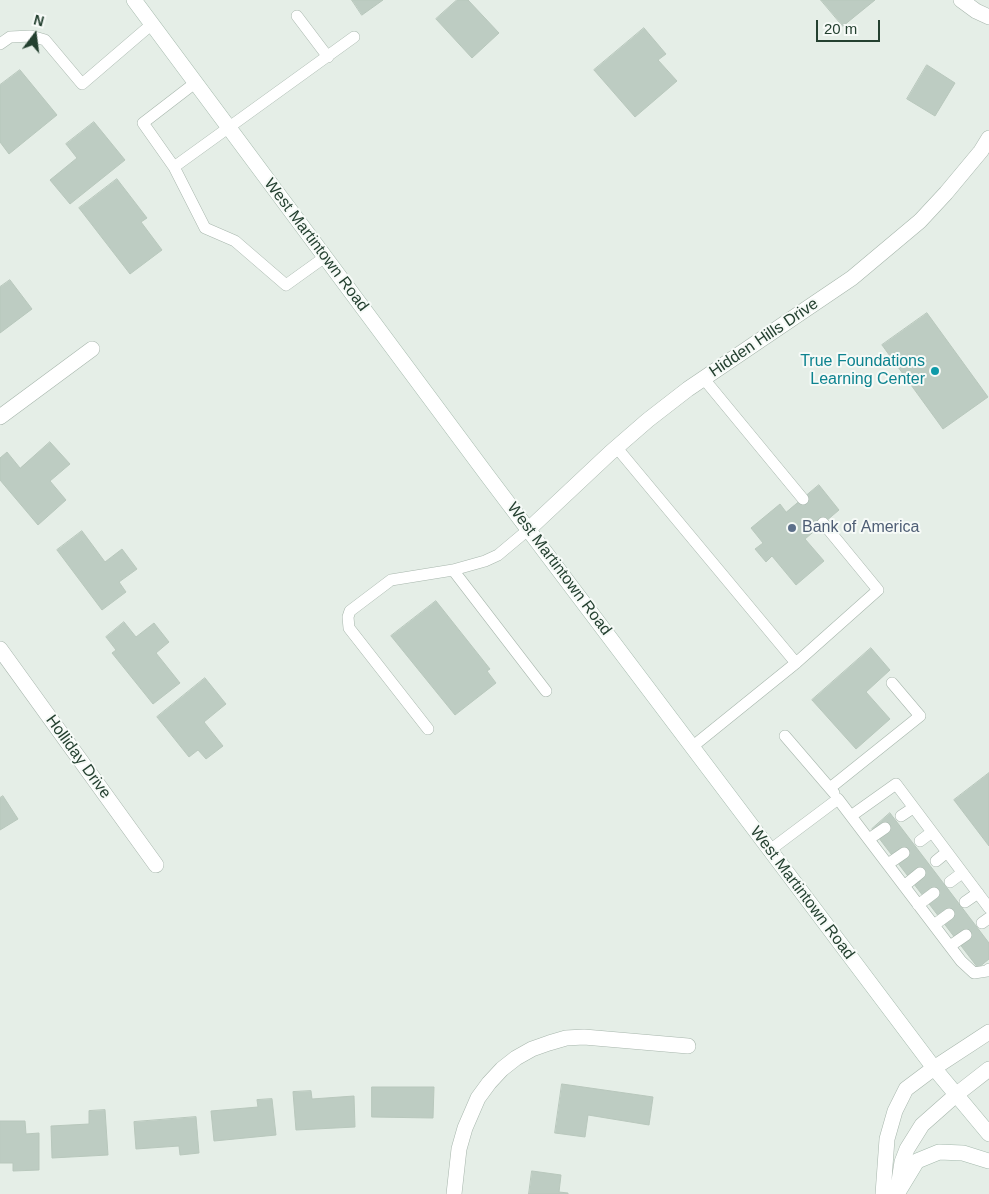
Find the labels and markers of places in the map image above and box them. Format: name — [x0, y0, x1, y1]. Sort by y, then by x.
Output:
place label: True Foundations Learning Center — [800, 352, 925, 390]
marker: True Foundations Learning Center — [929, 365, 941, 377]
place label: Bank of America — [802, 518, 919, 538]
marker: Bank of America — [786, 522, 798, 534]

